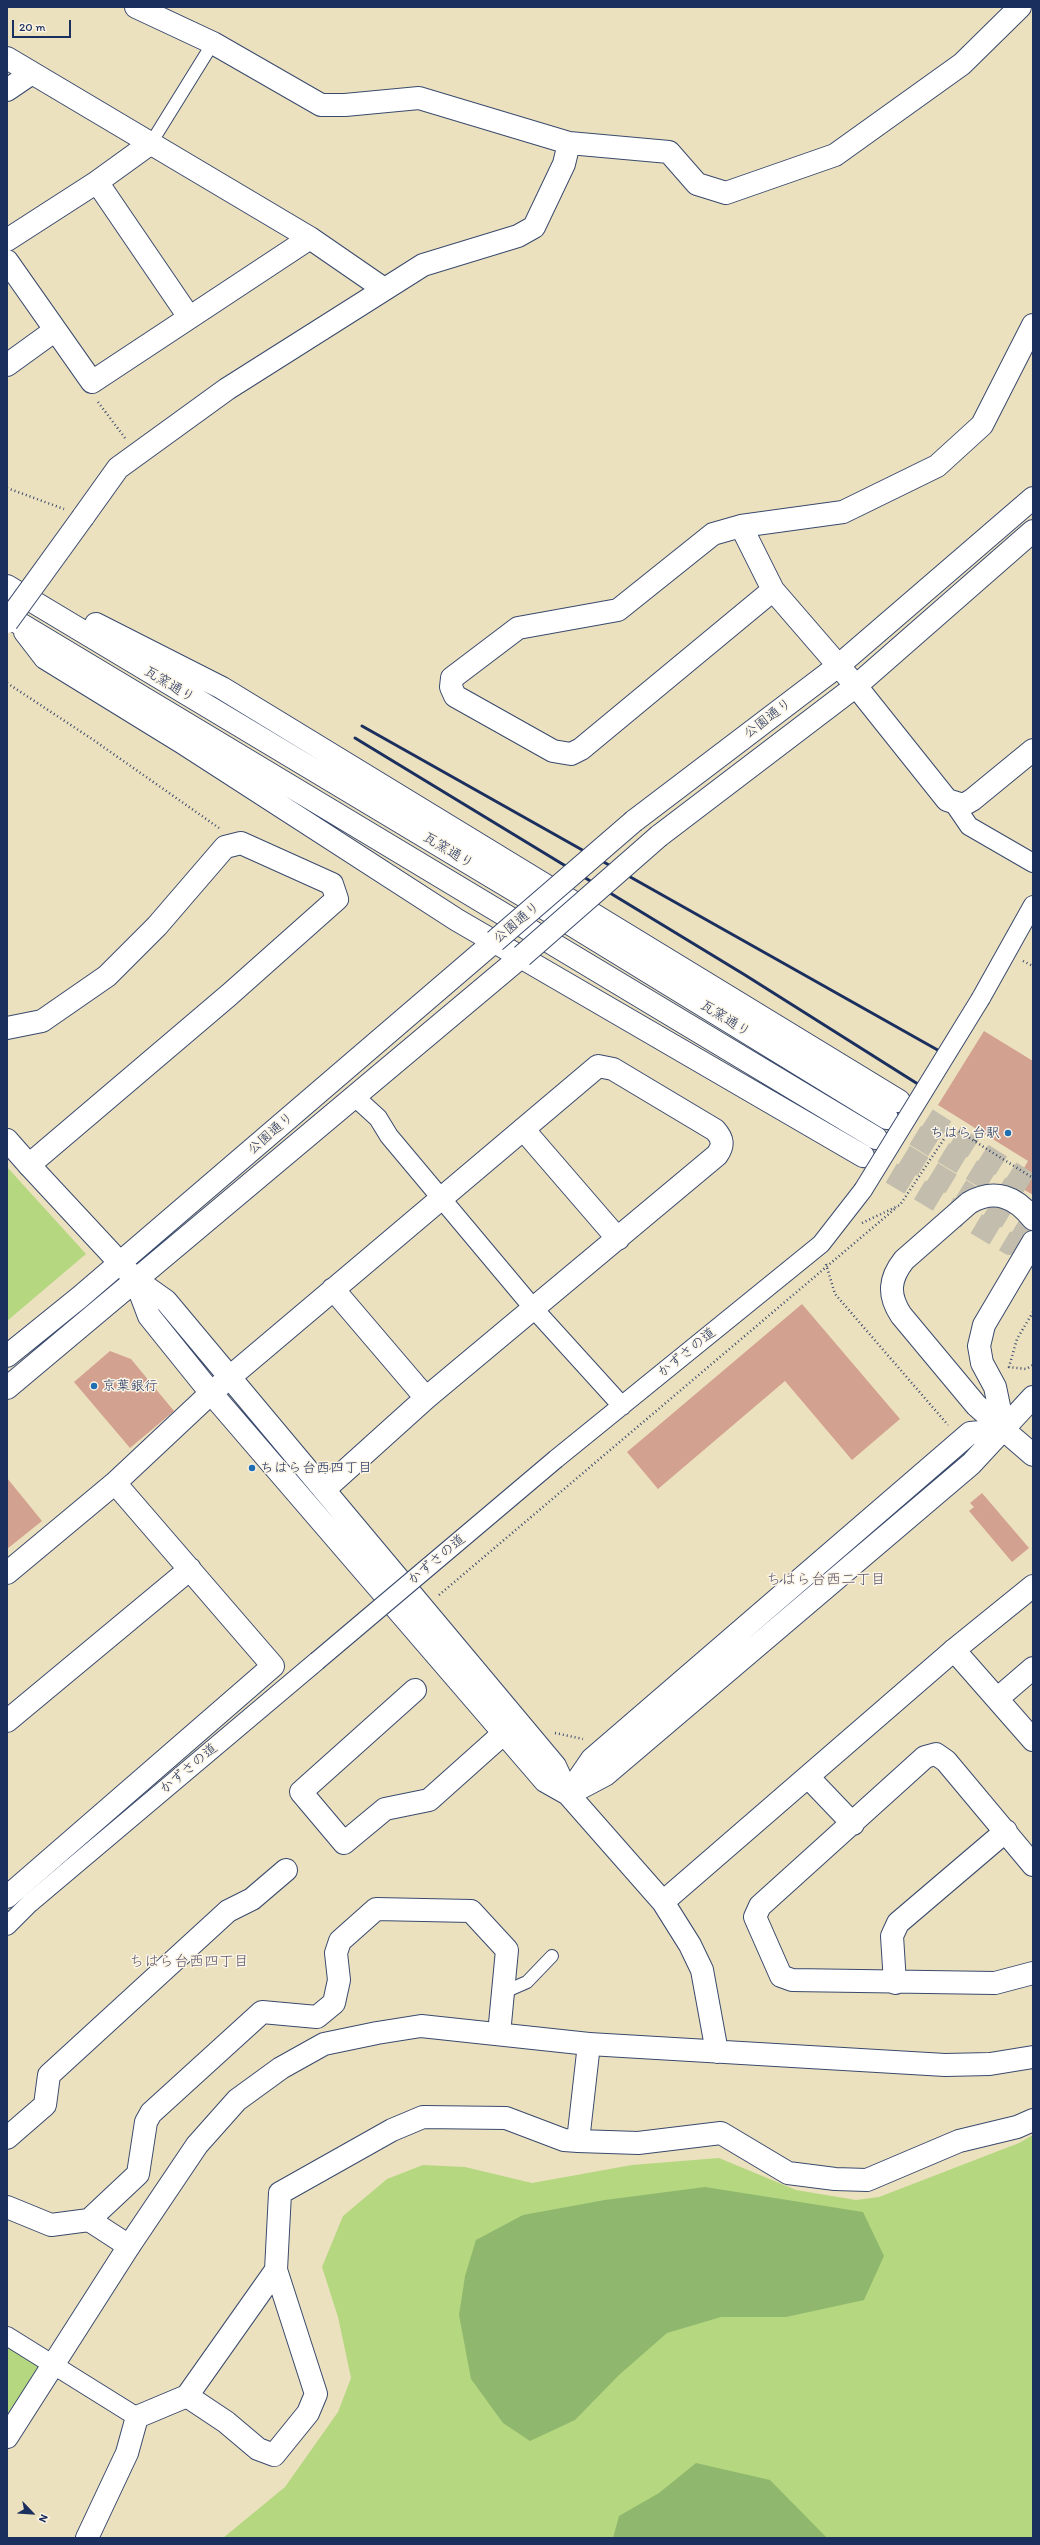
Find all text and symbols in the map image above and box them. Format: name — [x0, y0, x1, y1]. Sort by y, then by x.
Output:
scale bar — [14, 12, 73, 38]
text: 20 m — [19, 20, 46, 34]
street label: 瓦窯通り — [141, 663, 197, 707]
street label: 公園通り — [741, 695, 795, 743]
street label: 瓦窯通り — [420, 829, 476, 873]
street label: 公園通り — [490, 899, 544, 947]
street label: 瓦窯通り — [697, 997, 753, 1041]
street label: 公園通り — [244, 1109, 298, 1159]
place label: ちはら台駅 — [930, 1125, 1000, 1141]
marker: ちはら台駅 — [1003, 1128, 1013, 1138]
street label: かずさの道 — [655, 1324, 719, 1382]
place label: 京葉銀行 — [102, 1378, 158, 1394]
marker: 京葉銀行 — [89, 1381, 99, 1391]
place label: ちはら台西四丁目 — [260, 1460, 372, 1476]
marker: ちはら台西四丁目 — [247, 1463, 257, 1473]
street label: かずさの道 — [405, 1531, 469, 1589]
district label: ちはら台西二丁目 — [766, 1571, 886, 1589]
street label: かずさの道 — [157, 1740, 221, 1798]
district label: ちはら台西四丁目 — [129, 1953, 249, 1971]
north arrow — [12, 2493, 52, 2533]
text: N — [36, 2512, 51, 2524]

